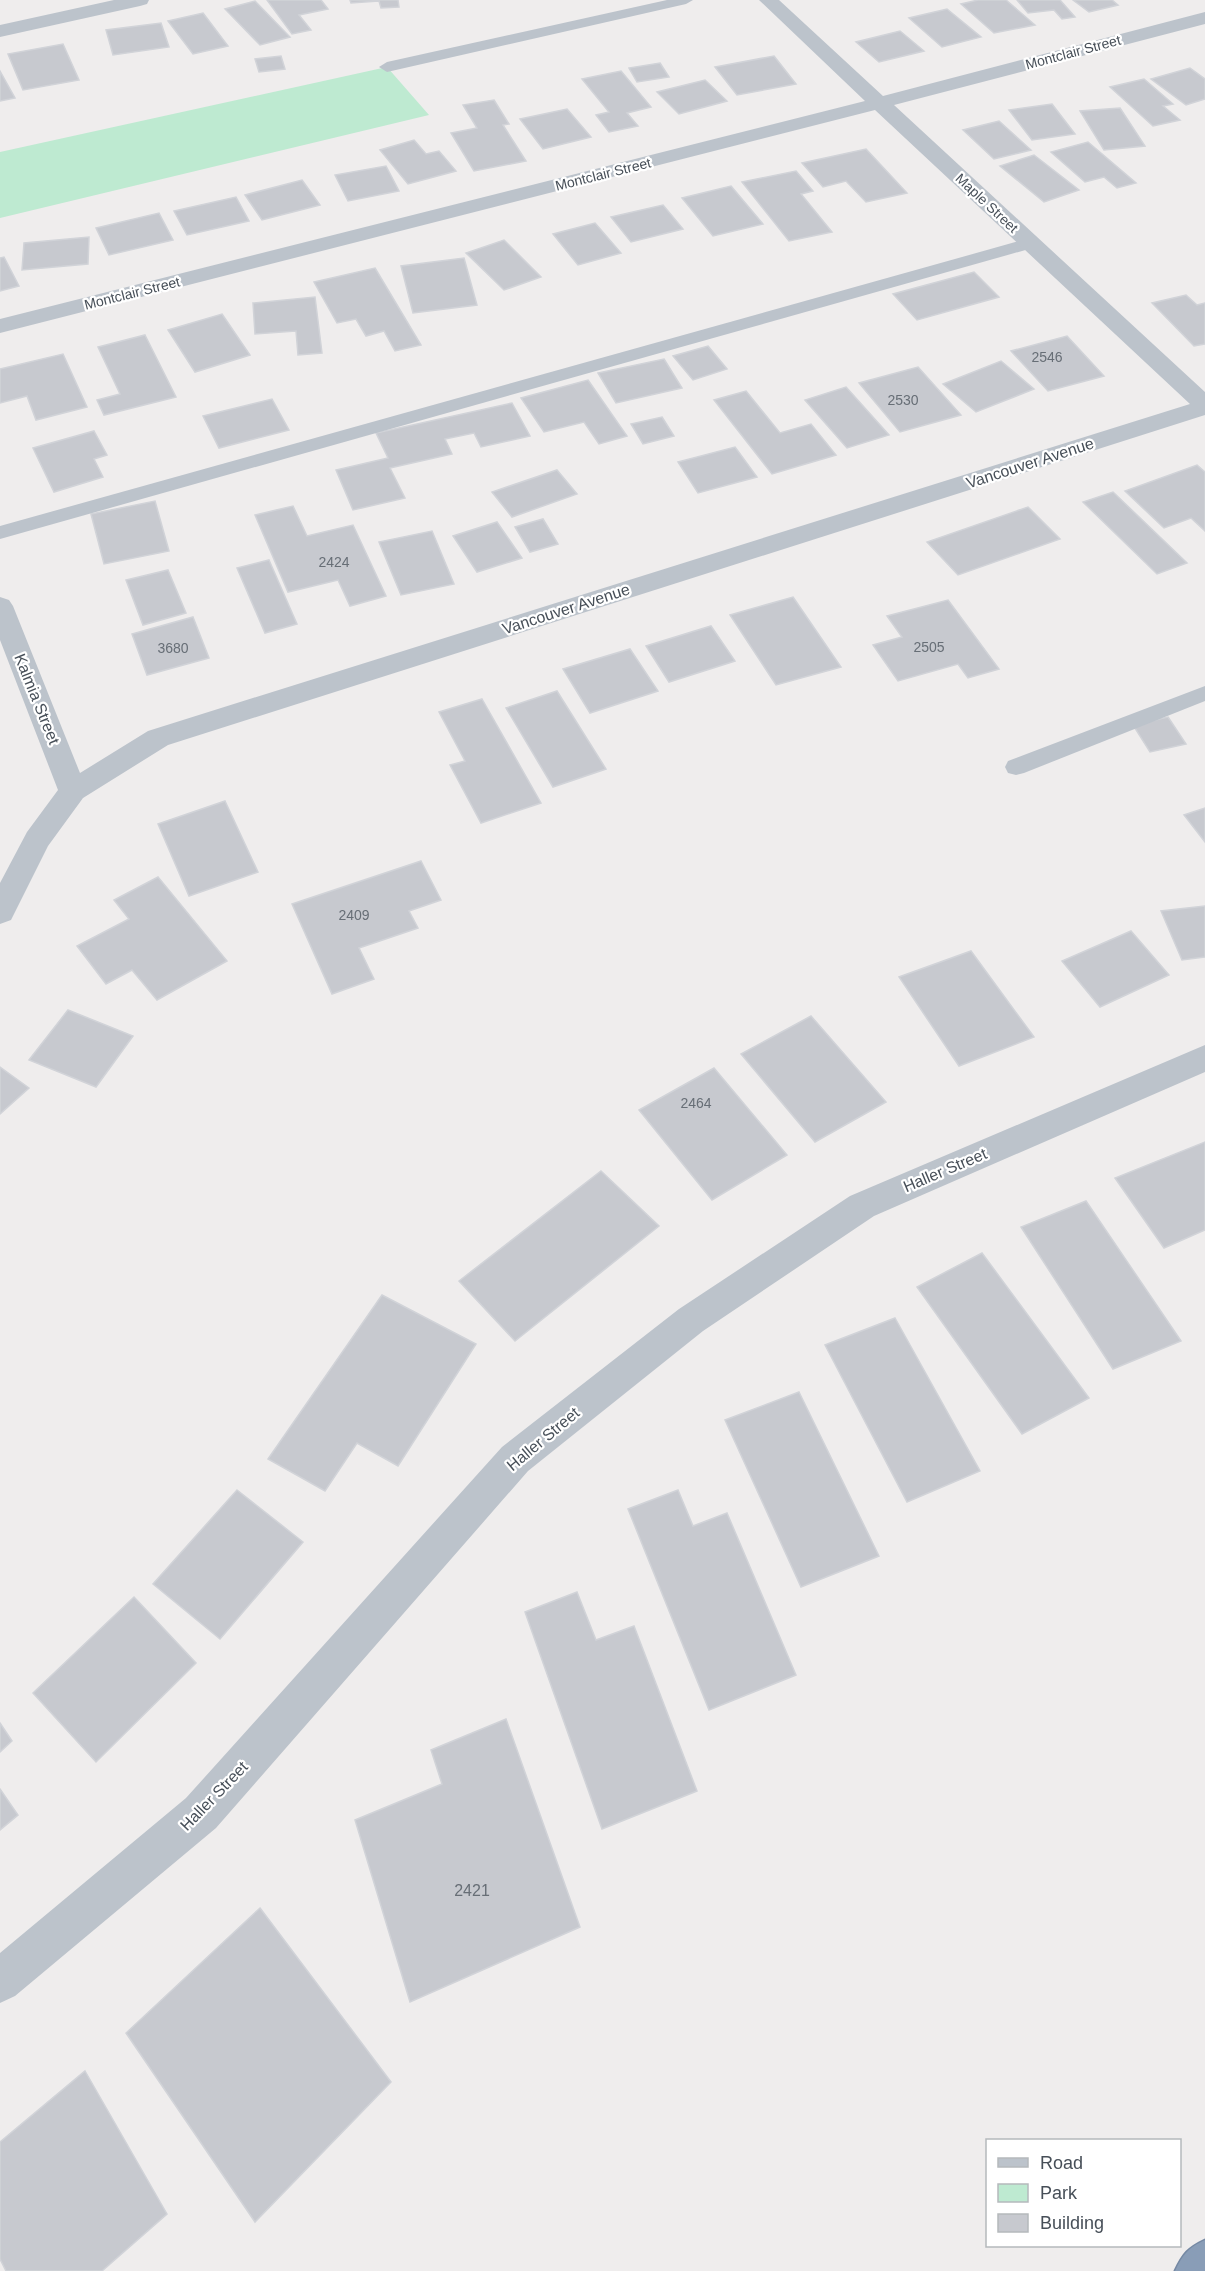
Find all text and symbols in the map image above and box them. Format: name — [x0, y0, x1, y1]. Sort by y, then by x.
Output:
street label: Montclair Street — [1024, 32, 1123, 72]
street label: Montclair Street — [553, 154, 653, 194]
street label: Maple Street — [953, 170, 1022, 236]
street label: Montclair Street — [82, 273, 182, 313]
house number: 2546 — [1031, 349, 1063, 365]
house number: 2530 — [887, 392, 919, 408]
street label: Vancouver Avenue — [964, 434, 1096, 492]
house number: 2424 — [318, 554, 350, 570]
street label: Vancouver Avenue — [500, 580, 632, 638]
house number: 2505 — [913, 639, 945, 655]
house number: 3680 — [157, 640, 189, 656]
street label: Kalmia Street — [11, 651, 63, 747]
house number: 2409 — [338, 907, 370, 923]
house number: 2464 — [680, 1095, 712, 1111]
street label: Haller Street — [901, 1145, 990, 1195]
street label: Haller Street — [503, 1404, 583, 1474]
street label: Haller Street — [177, 1758, 251, 1834]
house number: 2421 — [454, 1882, 490, 1899]
legend — [986, 2139, 1181, 2247]
text: Road — [1040, 2153, 1083, 2173]
text: Park — [1040, 2183, 1078, 2203]
text: Building — [1040, 2213, 1104, 2233]

